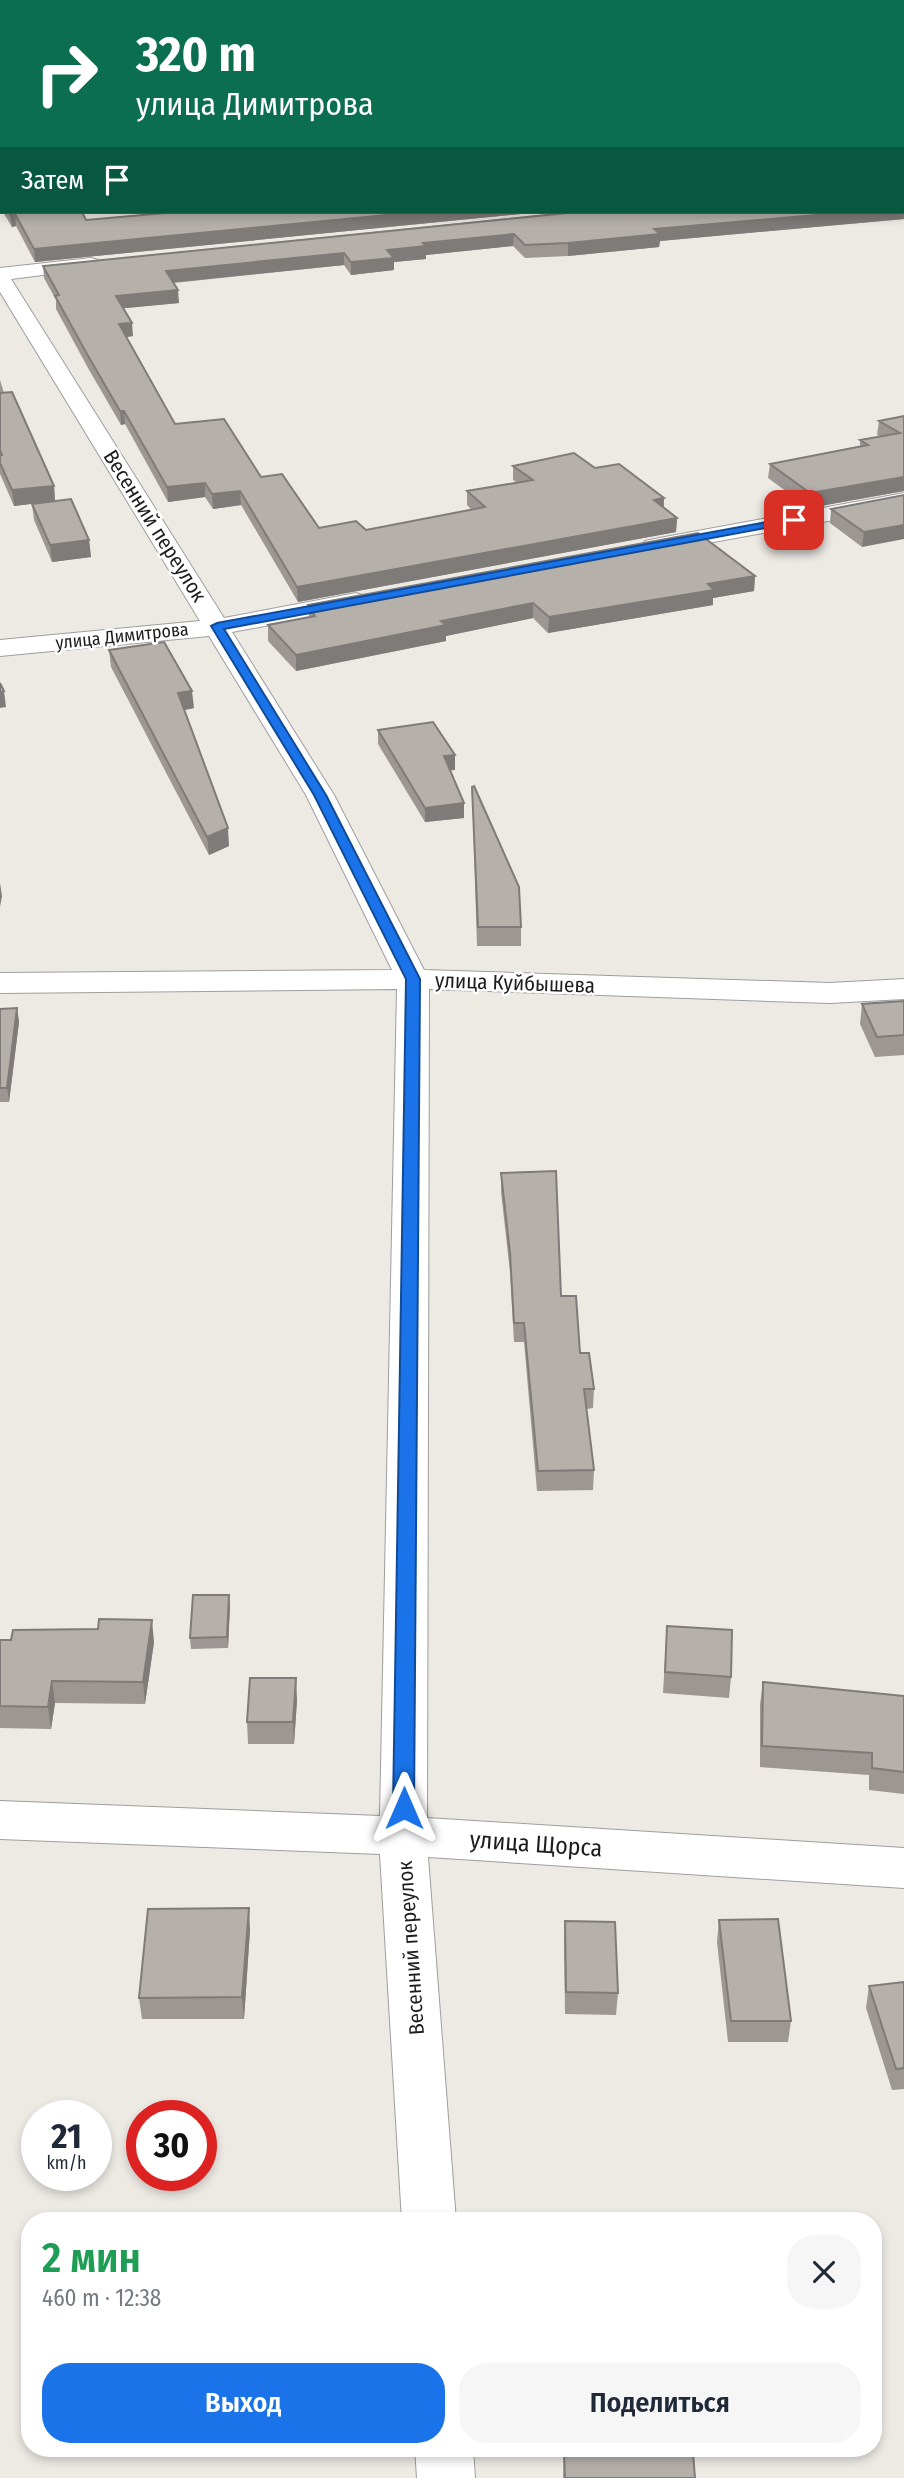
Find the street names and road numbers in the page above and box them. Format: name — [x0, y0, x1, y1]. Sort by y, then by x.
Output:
street label: Весенний переулок — [98, 445, 212, 607]
street label: улица Димитрова — [54, 618, 190, 654]
street label: улица Куйбышева — [435, 967, 595, 999]
street label: улица Щорса — [469, 1825, 603, 1863]
street label: Весенний переулок — [392, 1860, 430, 2036]

